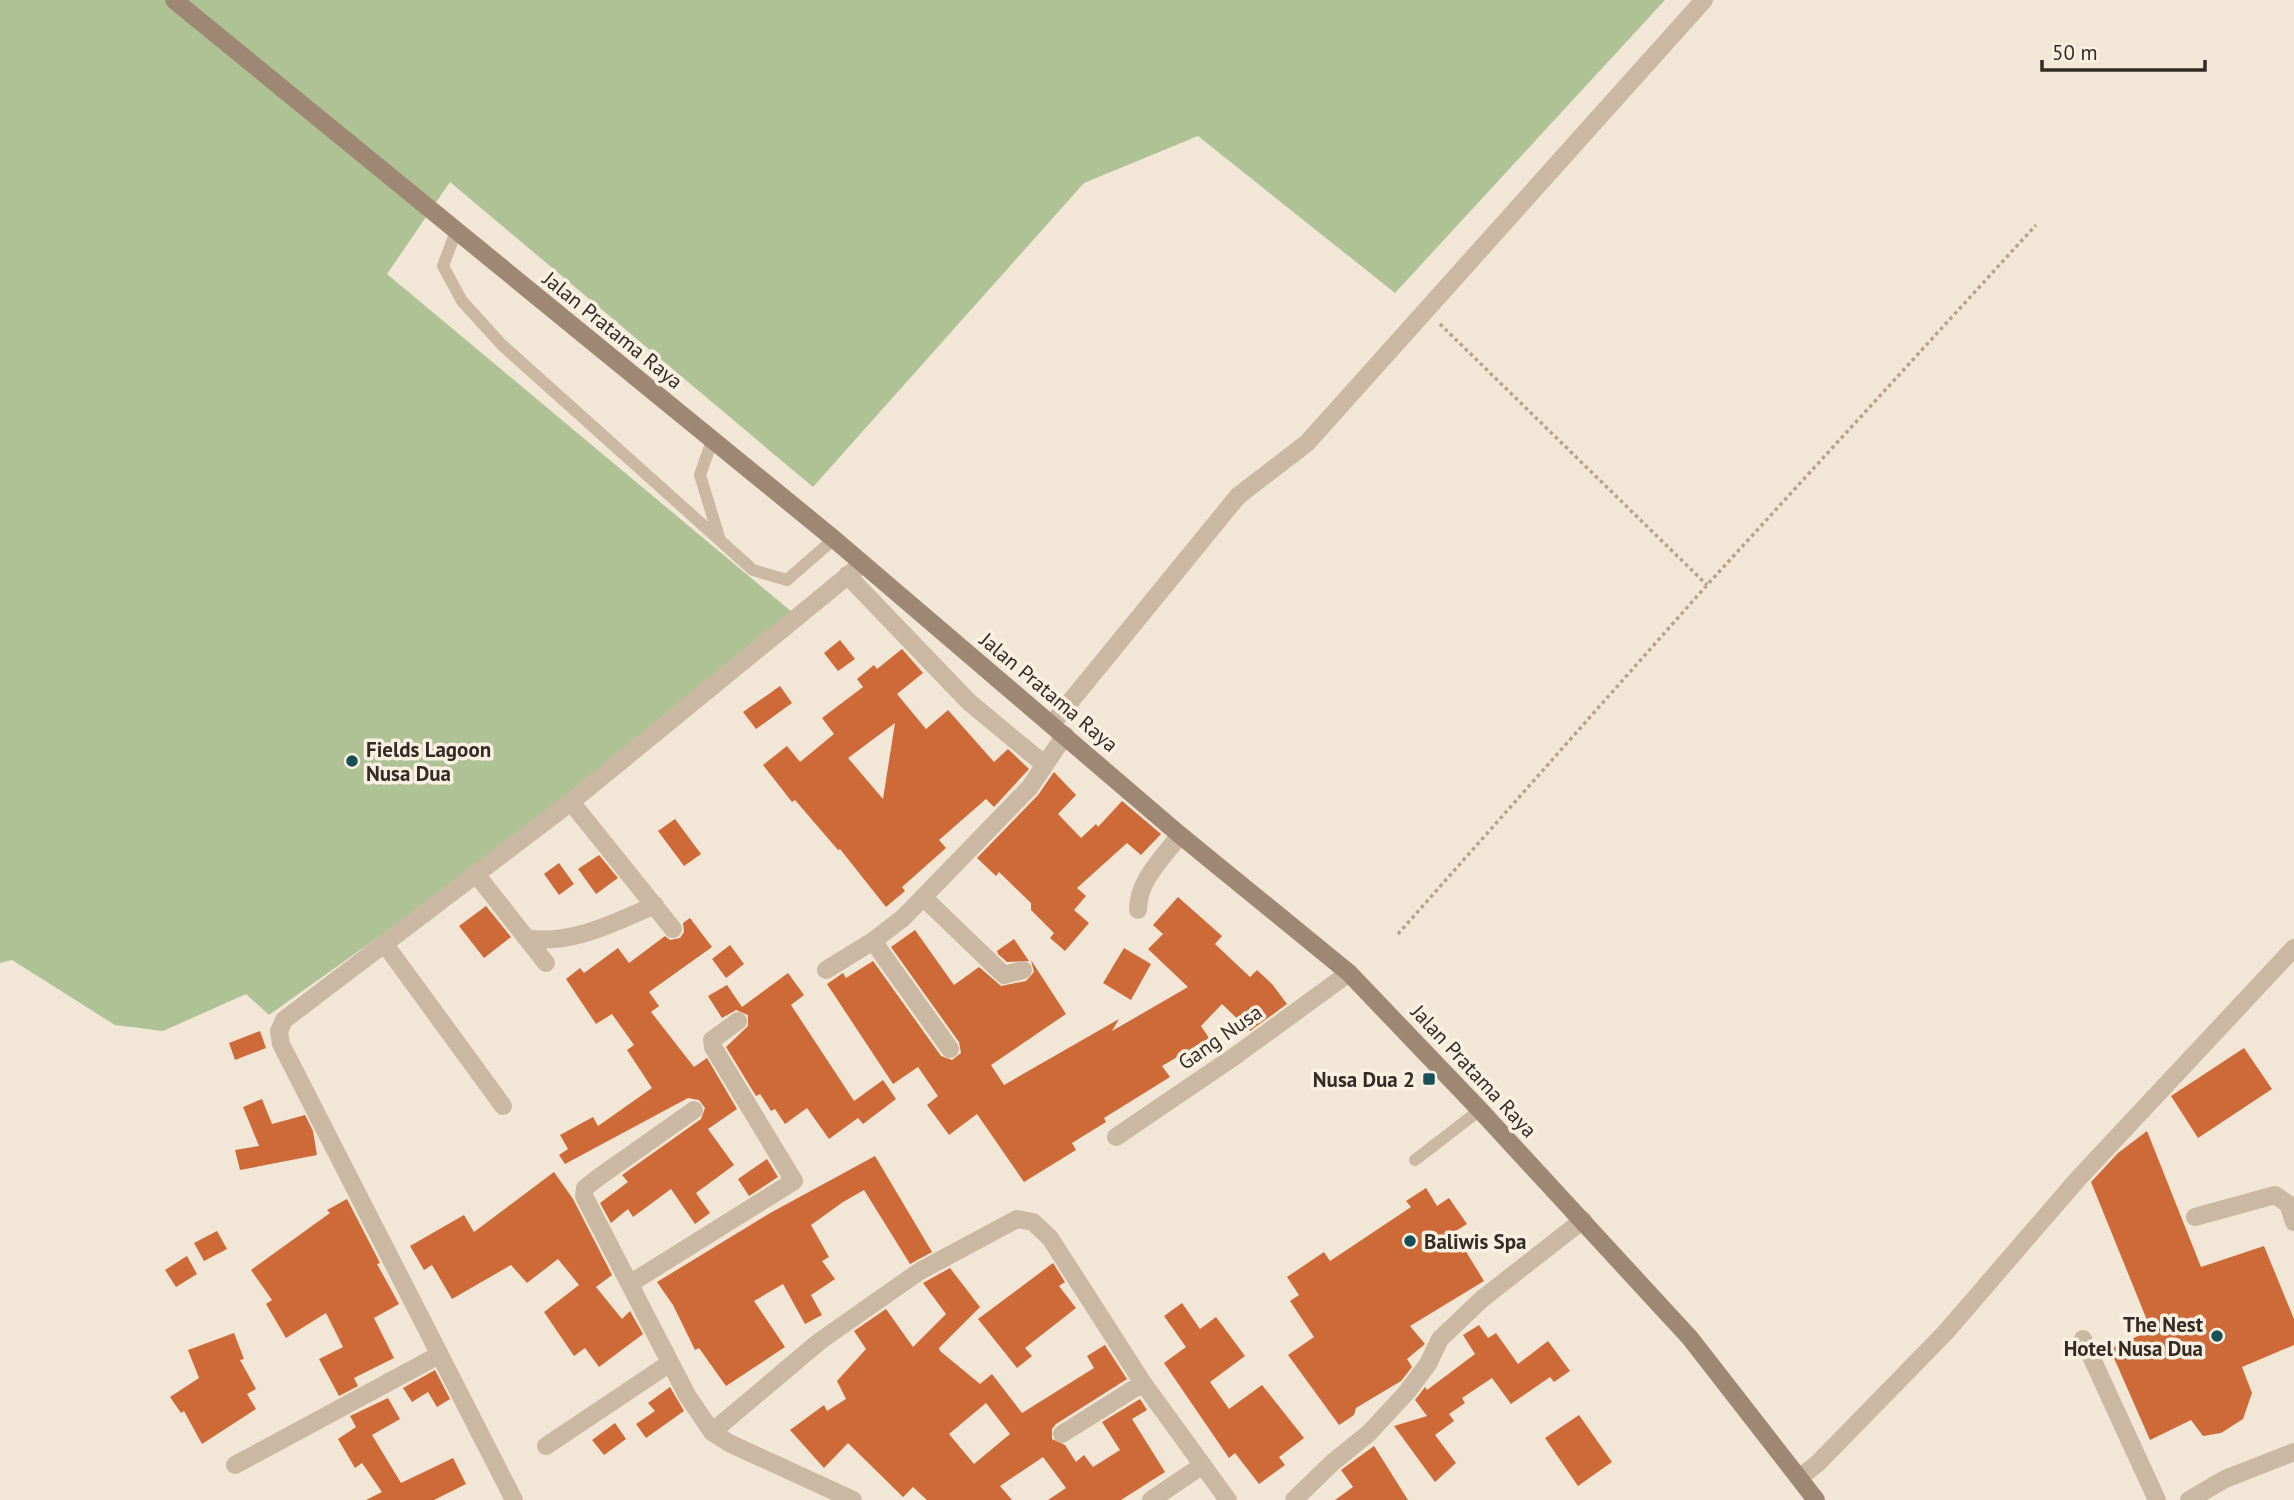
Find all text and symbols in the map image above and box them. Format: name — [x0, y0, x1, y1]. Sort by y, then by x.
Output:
scale bar — [2042, 28, 2205, 72]
text: 50 m — [2052, 39, 2098, 66]
street label: Jalan Pratama Raya — [537, 265, 688, 395]
street label: Jalan Pratama Raya — [974, 626, 1124, 758]
place label: Fields Lagoon Nusa Dua — [366, 736, 491, 787]
marker: Fields Lagoon Nusa Dua — [344, 753, 360, 769]
street label: Gang Nusa — [1173, 998, 1267, 1076]
street label: Jalan Pratama Raya — [1405, 998, 1543, 1143]
place label: Nusa Dua 2 — [1313, 1066, 1415, 1093]
marker: Nusa Dua 2 — [1421, 1071, 1437, 1087]
place label: Baliwis Spa — [1424, 1228, 1527, 1255]
marker: Baliwis Spa — [1402, 1233, 1418, 1249]
place label: The Nest Hotel Nusa Dua — [2064, 1311, 2204, 1362]
marker: The Nest Hotel Nusa Dua — [2209, 1328, 2225, 1344]

